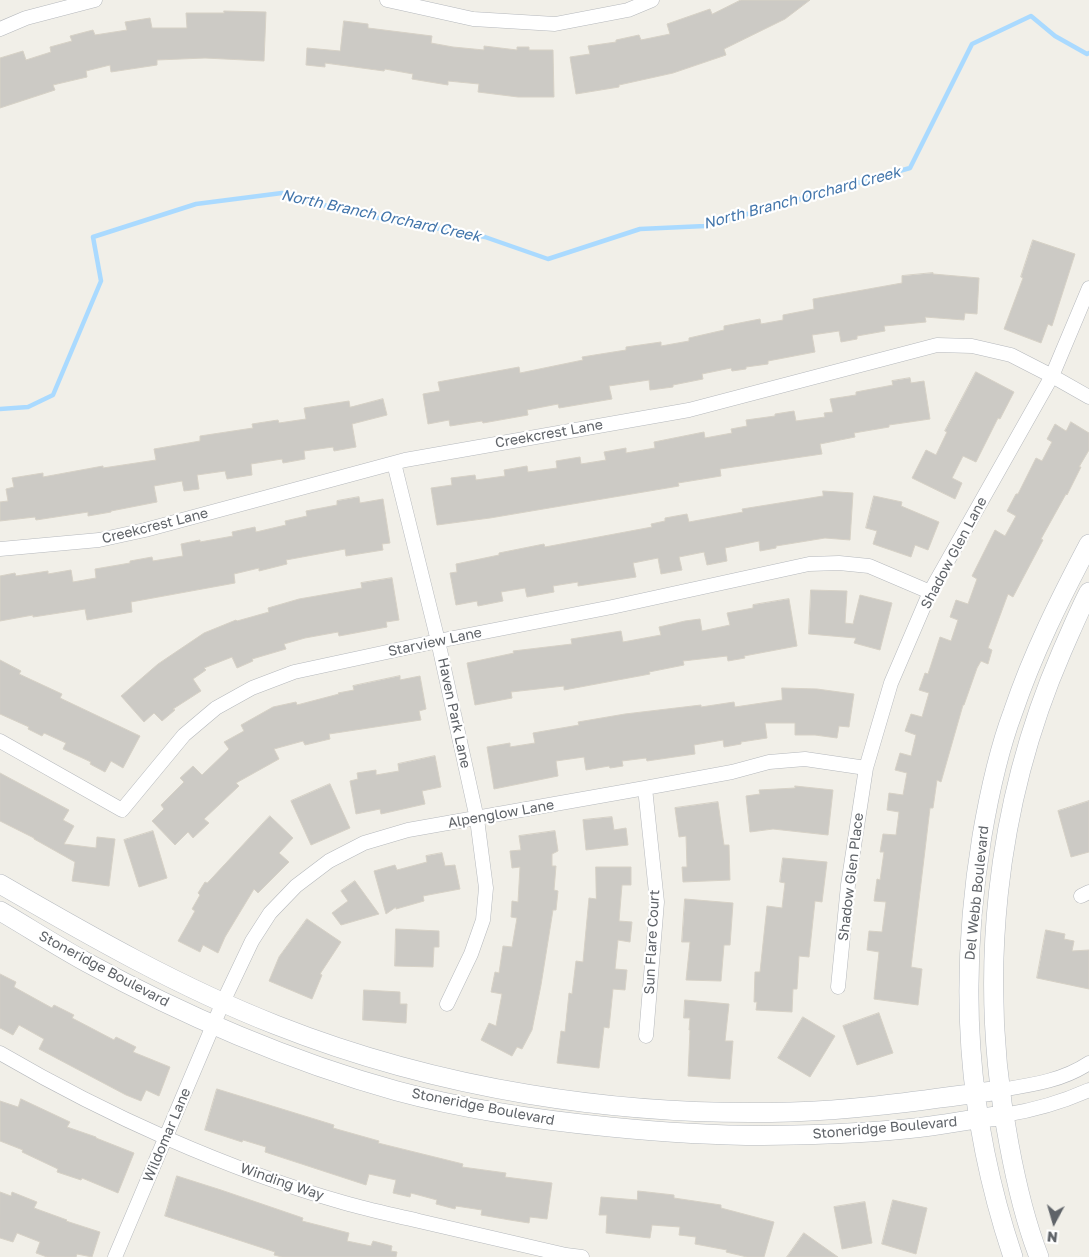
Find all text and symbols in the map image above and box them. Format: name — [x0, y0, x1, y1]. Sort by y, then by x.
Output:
water label: North Branch Orchard Creek — [702, 163, 902, 233]
water label: North Branch Orchard Creek — [280, 186, 482, 246]
street label: Creekcrest Lane — [494, 416, 604, 452]
street label: Shadow Glen Lane — [917, 494, 991, 612]
street label: Creekcrest Lane — [100, 505, 210, 547]
street label: Starview Lane — [387, 624, 483, 660]
street label: Haven Park Lane — [434, 656, 474, 770]
street label: Alpenglow Lane — [446, 796, 556, 832]
street label: Shadow Glen Place — [835, 812, 867, 942]
street label: Del Webb Boulevard — [962, 825, 992, 961]
street label: Sun Flare Court — [641, 889, 663, 995]
street label: Stoneridge Boulevard — [36, 928, 172, 1010]
street label: Wildomar Lane — [140, 1085, 194, 1185]
street label: Stoneridge Boulevard — [410, 1085, 556, 1129]
street label: Stoneridge Boulevard — [812, 1113, 958, 1143]
street label: Winding Way — [238, 1160, 326, 1204]
north arrow — [1029, 1197, 1079, 1247]
text: N — [1046, 1228, 1059, 1246]

